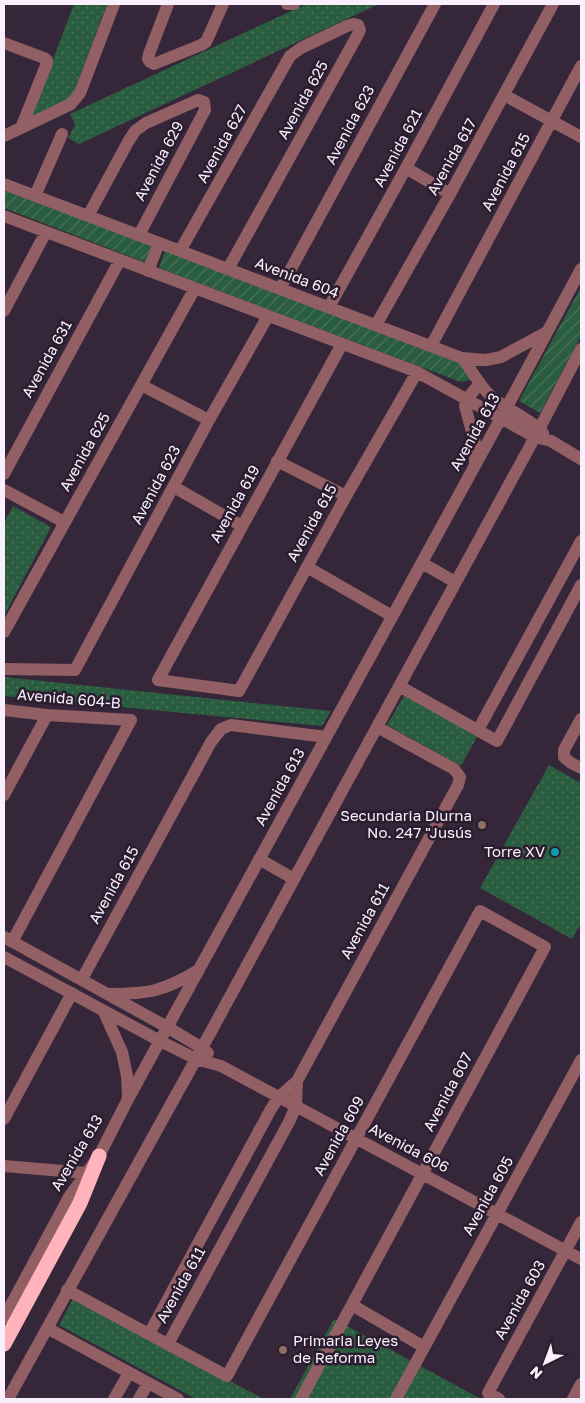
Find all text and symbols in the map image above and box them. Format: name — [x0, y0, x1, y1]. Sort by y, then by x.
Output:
street label: Avenida 625 — [273, 57, 331, 142]
street label: Avenida 623 — [321, 82, 378, 167]
street label: Avenida 627 — [192, 101, 250, 186]
street label: Avenida 621 — [369, 105, 425, 190]
street label: Avenida 617 — [423, 115, 480, 198]
street label: Avenida 629 — [130, 118, 187, 203]
street label: Avenida 615 — [477, 129, 533, 214]
street label: Avenida 604 — [253, 253, 342, 301]
street label: Avenida 631 — [17, 317, 75, 400]
street label: Avenida 613 — [445, 390, 503, 473]
street label: Avenida 625 — [55, 409, 113, 494]
street label: Avenida 623 — [127, 442, 184, 527]
street label: Avenida 619 — [205, 462, 263, 546]
street label: Avenida 615 — [282, 481, 340, 564]
street label: Avenida 604-B — [17, 685, 122, 711]
street label: Avenida 613 — [250, 745, 308, 828]
place label: Secundaria Diurna No. 247 "Jusús — [340, 806, 472, 841]
marker: Secundaria Diurna No. 247 "Jusús — [476, 819, 488, 831]
place label: Torre XV — [484, 842, 545, 860]
street label: Avenida 615 — [84, 843, 142, 926]
marker: Torre XV — [549, 846, 561, 858]
street label: Avenida 611 — [336, 879, 392, 962]
street label: Avenida 607 — [419, 1049, 475, 1134]
street label: Avenida 609 — [309, 1093, 367, 1178]
street label: Avenida 613 — [46, 1111, 106, 1194]
street label: Avenida 606 — [366, 1118, 453, 1176]
street label: Avenida 605 — [458, 1153, 516, 1238]
street label: Avenida 611 — [152, 1243, 208, 1326]
street label: Avenida 603 — [490, 1257, 548, 1342]
place label: Primaria Leyes de Reforma — [293, 1331, 398, 1366]
north arrow — [520, 1338, 570, 1388]
marker: Primaria Leyes de Reforma — [277, 1344, 289, 1356]
text: N — [526, 1363, 546, 1383]

